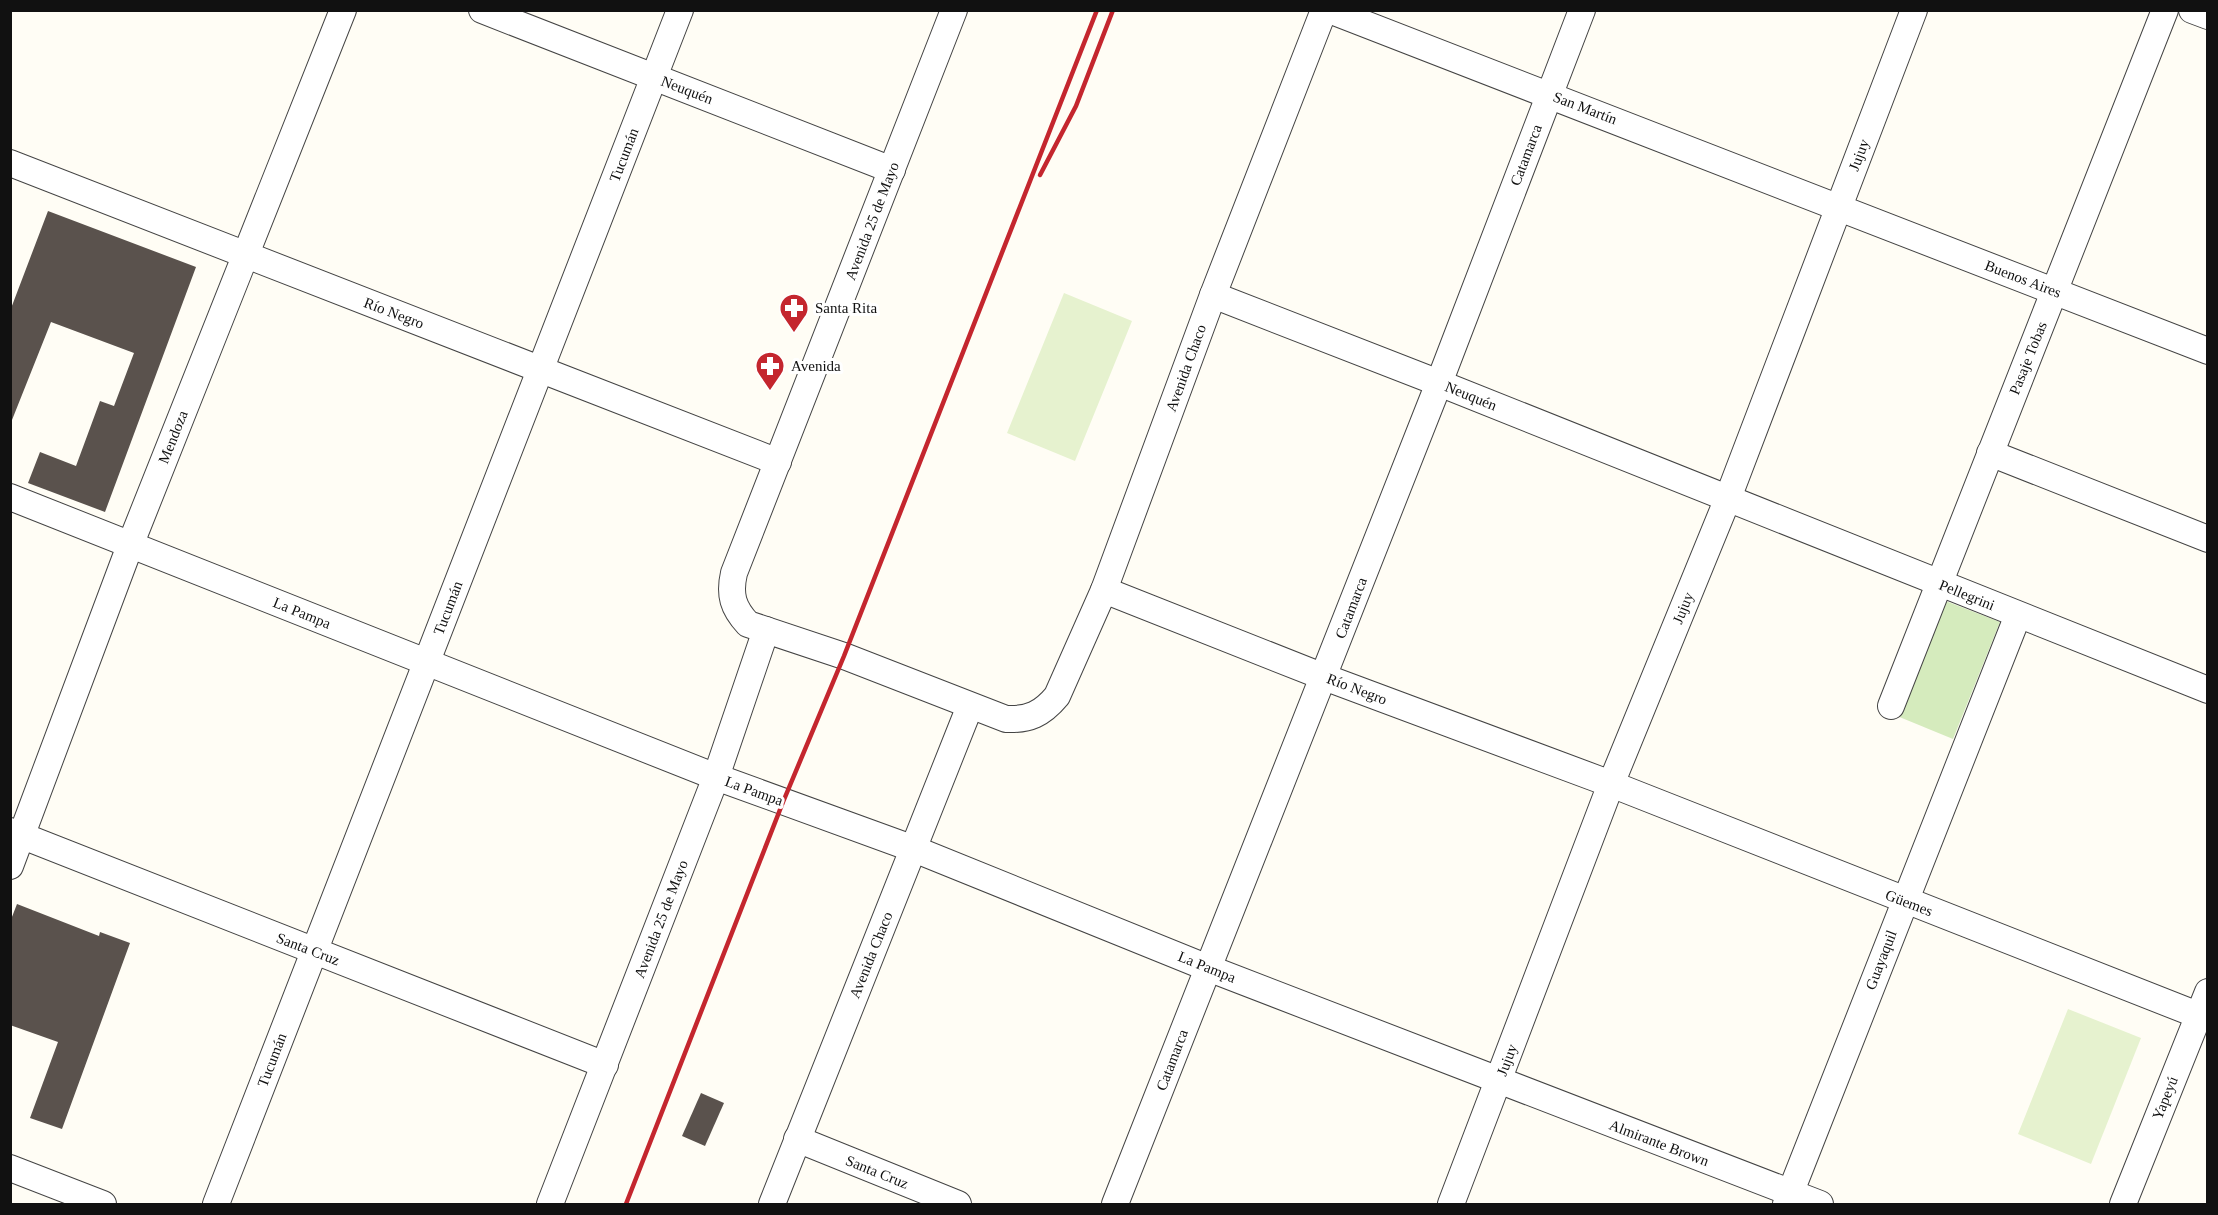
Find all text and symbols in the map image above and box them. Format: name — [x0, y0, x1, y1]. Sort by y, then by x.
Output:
street label: Neuquén — [659, 73, 716, 107]
street label: San Martín — [1551, 89, 1620, 128]
street label: Catamarca — [1507, 122, 1545, 188]
street label: Tucumán — [606, 125, 642, 184]
street label: Jujuy — [1846, 136, 1872, 173]
street label: Avenida 25 de Mayo — [842, 160, 902, 282]
street label: Buenos Aires — [1983, 257, 2064, 301]
pharmacy icon: Santa Rita — [778, 292, 810, 334]
street label: Río Negro — [362, 294, 426, 332]
place label: Santa Rita — [815, 300, 877, 316]
street label: Pasaje Tobas — [2006, 319, 2050, 397]
street label: Avenida Chaco — [1163, 322, 1209, 414]
pharmacy icon: Avenida — [754, 350, 786, 392]
place label: Avenida — [791, 358, 841, 374]
street label: Neuquén — [1443, 378, 1500, 414]
street label: Mendoza — [155, 408, 191, 466]
street label: Catamarca — [1332, 575, 1370, 641]
street label: Pellegrini — [1937, 577, 1997, 613]
street label: Tucumán — [430, 578, 466, 637]
street label: Jujuy — [1669, 589, 1697, 626]
street label: La Pampa — [271, 594, 333, 632]
street label: Río Negro — [1325, 670, 1389, 708]
street label: La Pampa — [723, 773, 785, 809]
street label: Avenida 25 de Mayo — [631, 858, 691, 980]
street label: Güemes — [1883, 887, 1935, 919]
street label: Avenida Chaco — [846, 909, 896, 1001]
street label: Guayaquil — [1862, 928, 1900, 992]
street label: Santa Cruz — [274, 930, 342, 968]
street label: La Pampa — [1176, 948, 1238, 986]
street label: Catamarca — [1153, 1027, 1191, 1093]
street label: Tucumán — [254, 1030, 290, 1089]
street label: Jujuy — [1494, 1041, 1520, 1078]
street label: Yapeyú — [2149, 1074, 2181, 1122]
street label: Almirante Brown — [1607, 1117, 1712, 1170]
street label: Santa Cruz — [843, 1152, 911, 1192]

